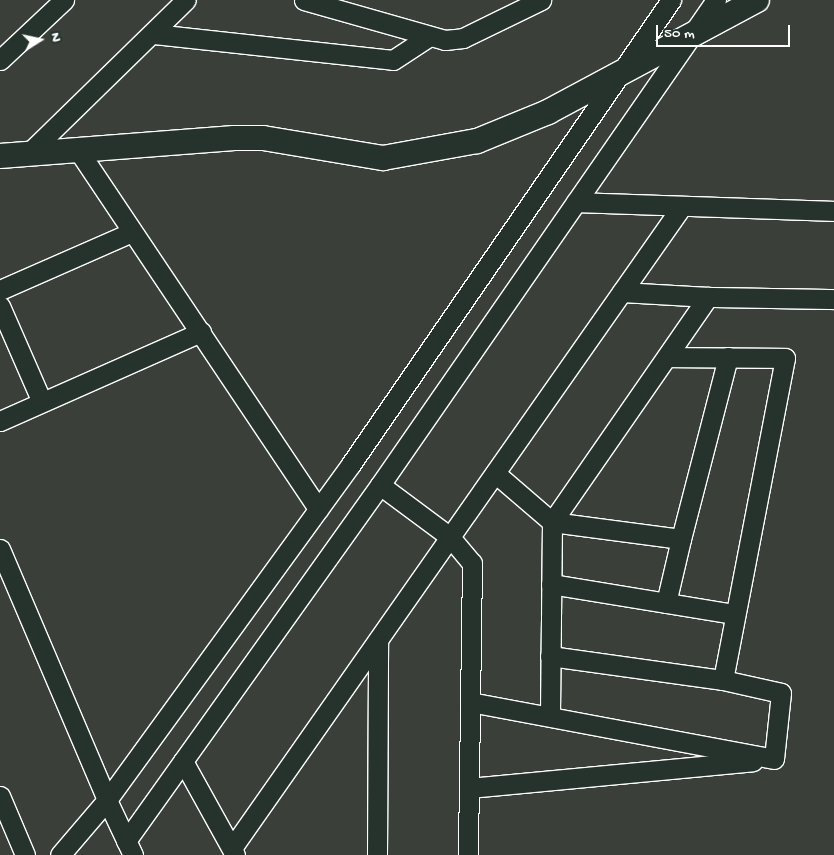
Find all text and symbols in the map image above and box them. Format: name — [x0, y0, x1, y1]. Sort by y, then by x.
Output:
north arrow — [15, 15, 65, 65]
scale bar — [659, 15, 793, 47]
text: 50 m — [664, 25, 695, 43]
text: N — [46, 31, 64, 43]

